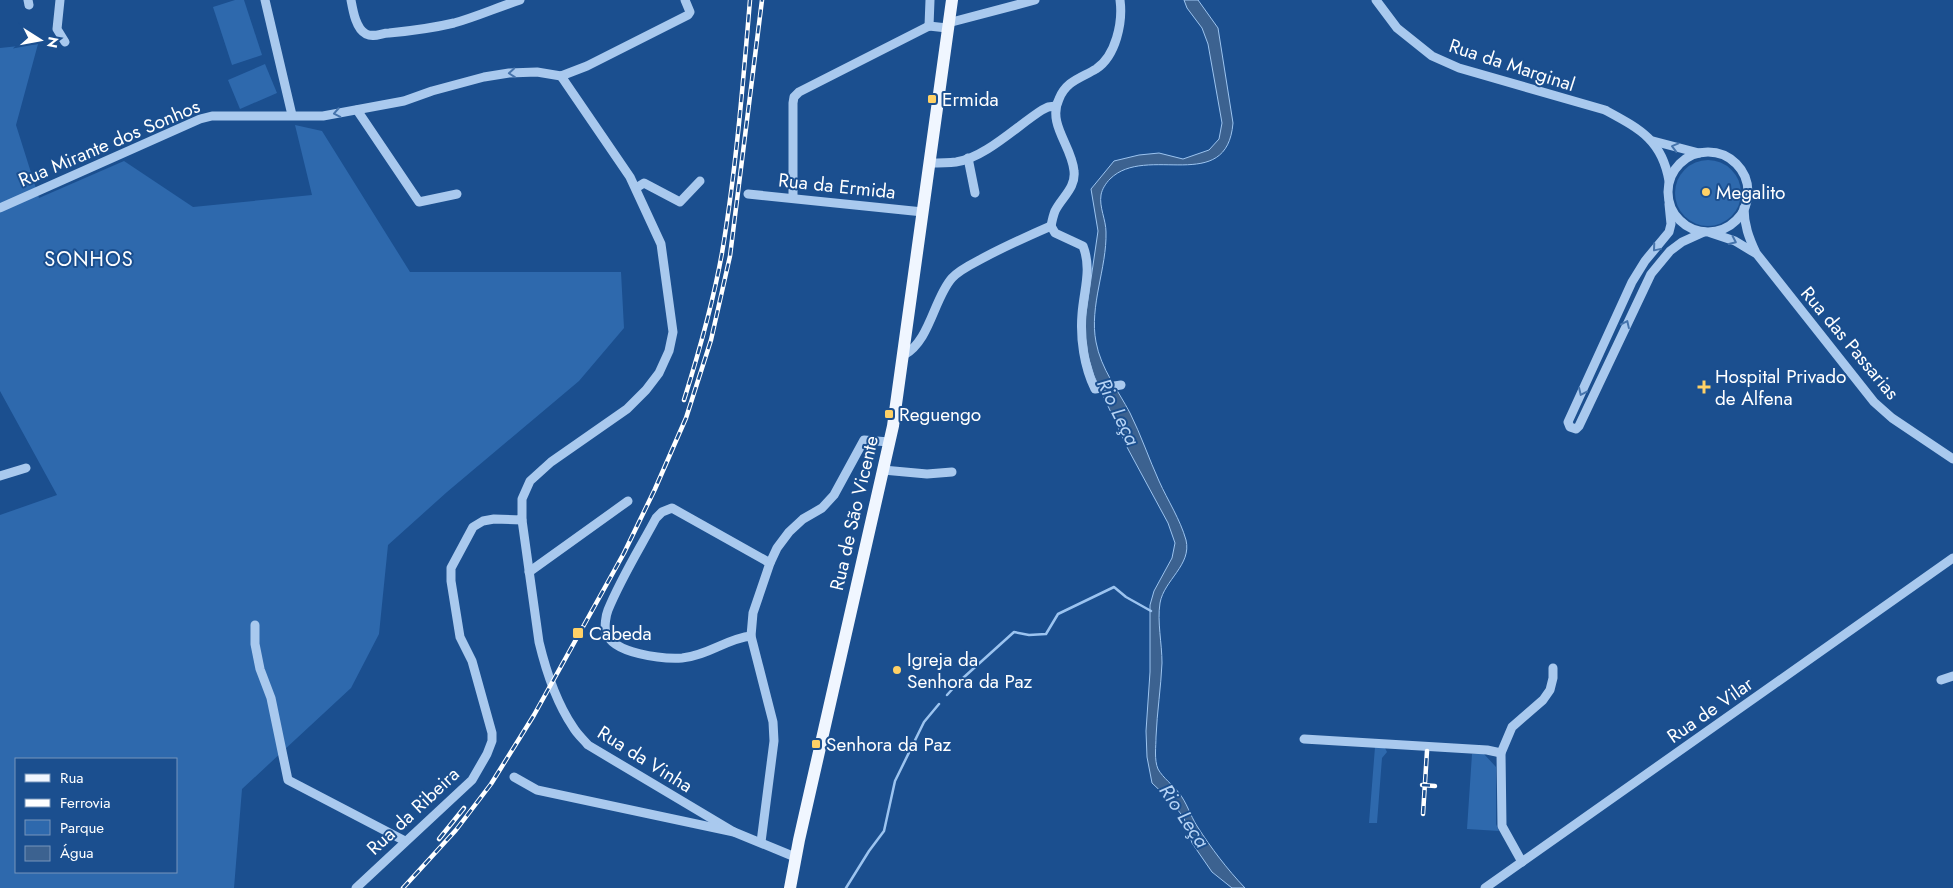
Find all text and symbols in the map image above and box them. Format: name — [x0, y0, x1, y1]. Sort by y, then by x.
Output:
north arrow — [15, 15, 65, 65]
street label: Rua da Marginal — [1445, 32, 1579, 98]
text: N — [42, 35, 64, 50]
one-way arrow — [508, 67, 516, 78]
place label: Ermida — [942, 86, 999, 113]
street label: Rua Mirante dos Sonhos — [14, 92, 204, 193]
marker: Ermida — [926, 93, 938, 105]
one-way arrow — [333, 108, 342, 118]
one-way arrow — [1672, 143, 1680, 153]
street label: Rua da Ermida — [777, 166, 897, 206]
place label: Megalito — [1716, 179, 1785, 206]
marker: Megalito — [1700, 186, 1712, 198]
one-way arrow — [1728, 235, 1737, 245]
one-way arrow — [1654, 242, 1662, 251]
district label: SONHOS — [44, 245, 134, 274]
street label: Rua das Passarias — [1795, 281, 1906, 406]
one-way arrow — [1620, 321, 1630, 330]
place label: Hospital Privado de Alfena — [1715, 363, 1846, 412]
water label: Rio Leça — [1089, 373, 1147, 451]
marker: Hospital Privado de Alfena — [1697, 380, 1711, 394]
one-way arrow — [1578, 387, 1588, 396]
place label: Reguengo — [899, 401, 981, 428]
marker: Reguengo — [883, 408, 895, 420]
street label: Rua de São Vicente — [823, 433, 885, 593]
place label: Cabeda — [589, 620, 652, 647]
marker: Cabeda — [571, 626, 585, 640]
place label: Igreja da Senhora da Paz — [907, 646, 1033, 695]
marker: Igreja da Senhora da Paz — [891, 664, 903, 676]
street label: Rua de Vilar — [1662, 670, 1759, 750]
street label: Rua da Vinha — [592, 719, 698, 799]
place label: Senhora da Paz — [826, 731, 952, 758]
marker: Senhora da Paz — [810, 738, 822, 750]
legend — [15, 758, 178, 873]
street label: Rua da Ribeira — [361, 761, 465, 861]
text: Rua — [60, 767, 84, 789]
water label: Rio Leça — [1152, 778, 1216, 854]
text: Ferrovia — [60, 792, 111, 814]
text: Parque — [60, 817, 104, 839]
text: Água — [60, 842, 94, 864]

